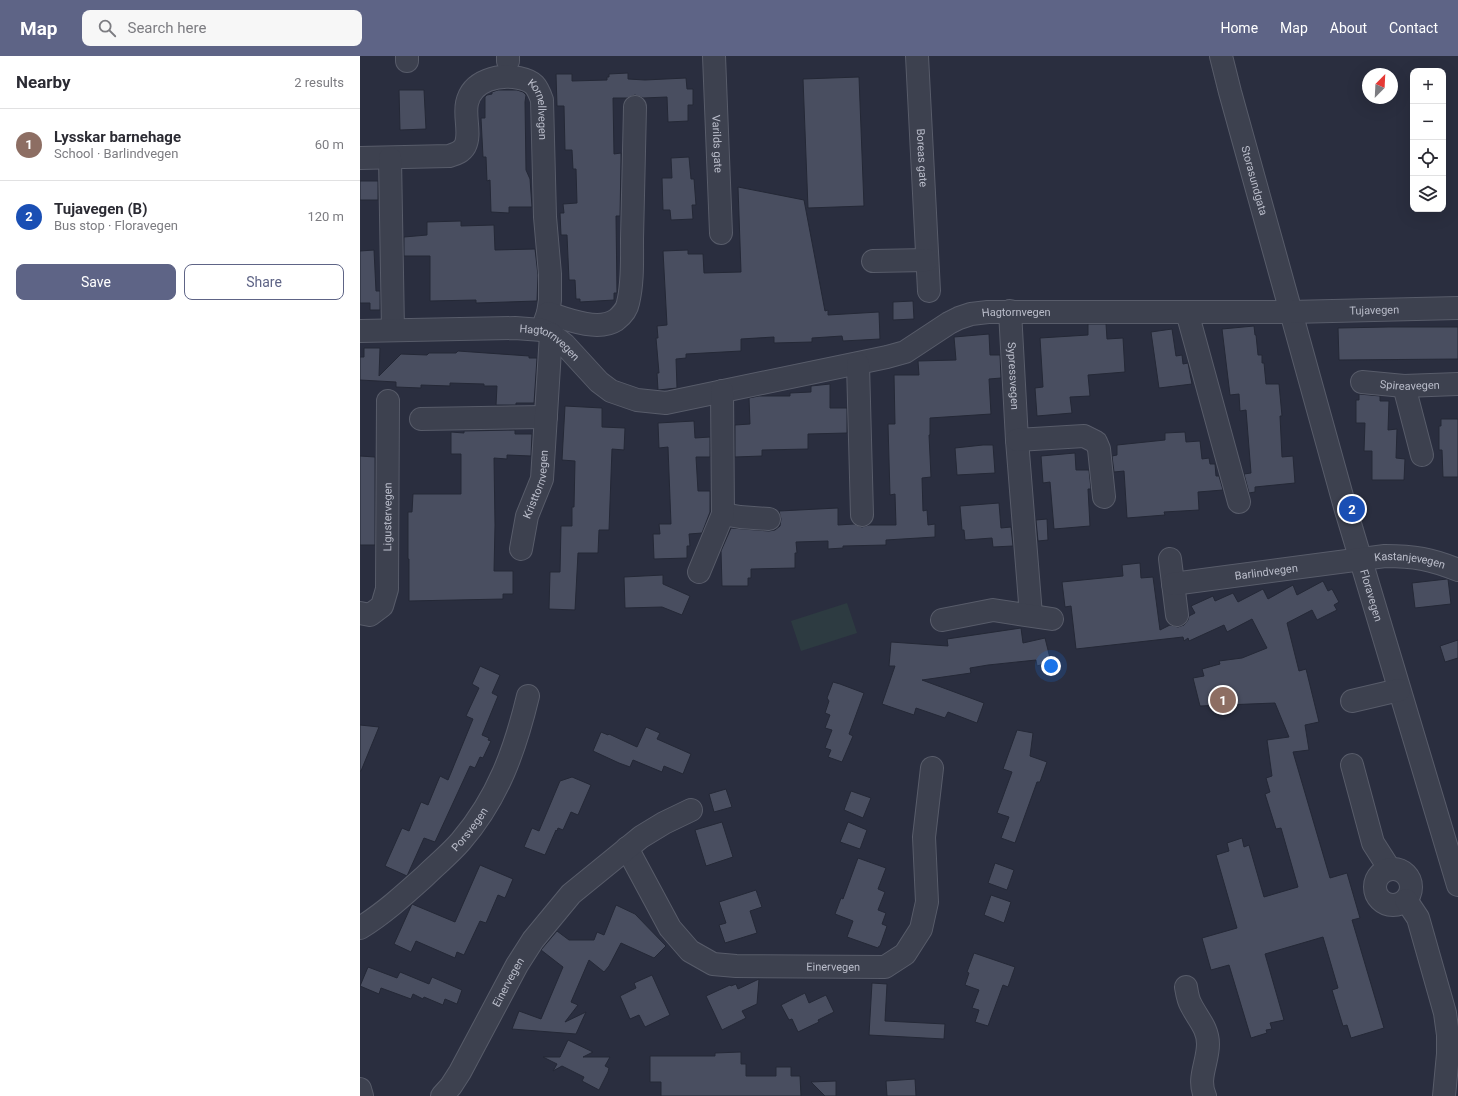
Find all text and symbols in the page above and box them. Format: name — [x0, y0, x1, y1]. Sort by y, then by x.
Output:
search box — [82, 10, 362, 46]
text: Map — [20, 17, 58, 40]
icon: search — [96, 17, 118, 39]
text: Search here — [128, 19, 206, 37]
text: Home — [1220, 20, 1258, 36]
text: Map — [1280, 20, 1308, 36]
text: About — [1330, 20, 1367, 36]
text: Contact — [1389, 20, 1438, 36]
north arrow — [1362, 68, 1398, 104]
map controls — [1410, 68, 1446, 212]
button: + — [1410, 68, 1446, 104]
text: Nearby — [16, 72, 71, 92]
text: 2 results — [294, 75, 344, 90]
street label: Kornellvegen — [525, 76, 549, 140]
button: − — [1410, 104, 1446, 140]
street label: Varilds gate — [709, 115, 725, 173]
text: Lysskar barnehage — [54, 128, 181, 146]
street label: Boreas gate — [914, 128, 930, 188]
text: 1 — [25, 137, 33, 152]
text: 60 m — [315, 137, 344, 152]
button: locate — [1410, 140, 1446, 176]
street label: Storasundgata — [1238, 144, 1270, 217]
text: School · Barlindvegen — [54, 146, 178, 161]
button: layers — [1410, 176, 1446, 212]
text: Tujavegen (B) — [54, 200, 147, 218]
text: 2 — [25, 209, 33, 224]
text: 120 m — [307, 209, 344, 224]
text: Bus stop · Floravegen — [54, 218, 178, 233]
button: Save — [16, 264, 176, 300]
button: Share — [184, 264, 344, 300]
street label: Tujavegen — [1349, 303, 1399, 318]
street label: Hagtornvegen — [981, 306, 1051, 320]
street label: Hagtornvegen — [519, 322, 582, 363]
street label: Sypressvegen — [1005, 342, 1021, 410]
street label: Spireavegen — [1379, 378, 1440, 393]
street label: Kristtornvegen — [521, 449, 551, 521]
street label: Ligustervegen — [381, 482, 395, 551]
pin: 2 — [1339, 494, 1365, 524]
street label: Kastanjevegen — [1374, 550, 1447, 572]
street label: Barlindvegen — [1234, 562, 1299, 583]
street label: Floravegen — [1357, 568, 1385, 623]
your location — [1041, 656, 1061, 676]
pin: 1 — [1210, 685, 1236, 715]
street label: Porsvegen — [449, 805, 491, 854]
street label: Einervegen — [490, 955, 527, 1009]
street label: Einervegen — [806, 960, 860, 974]

